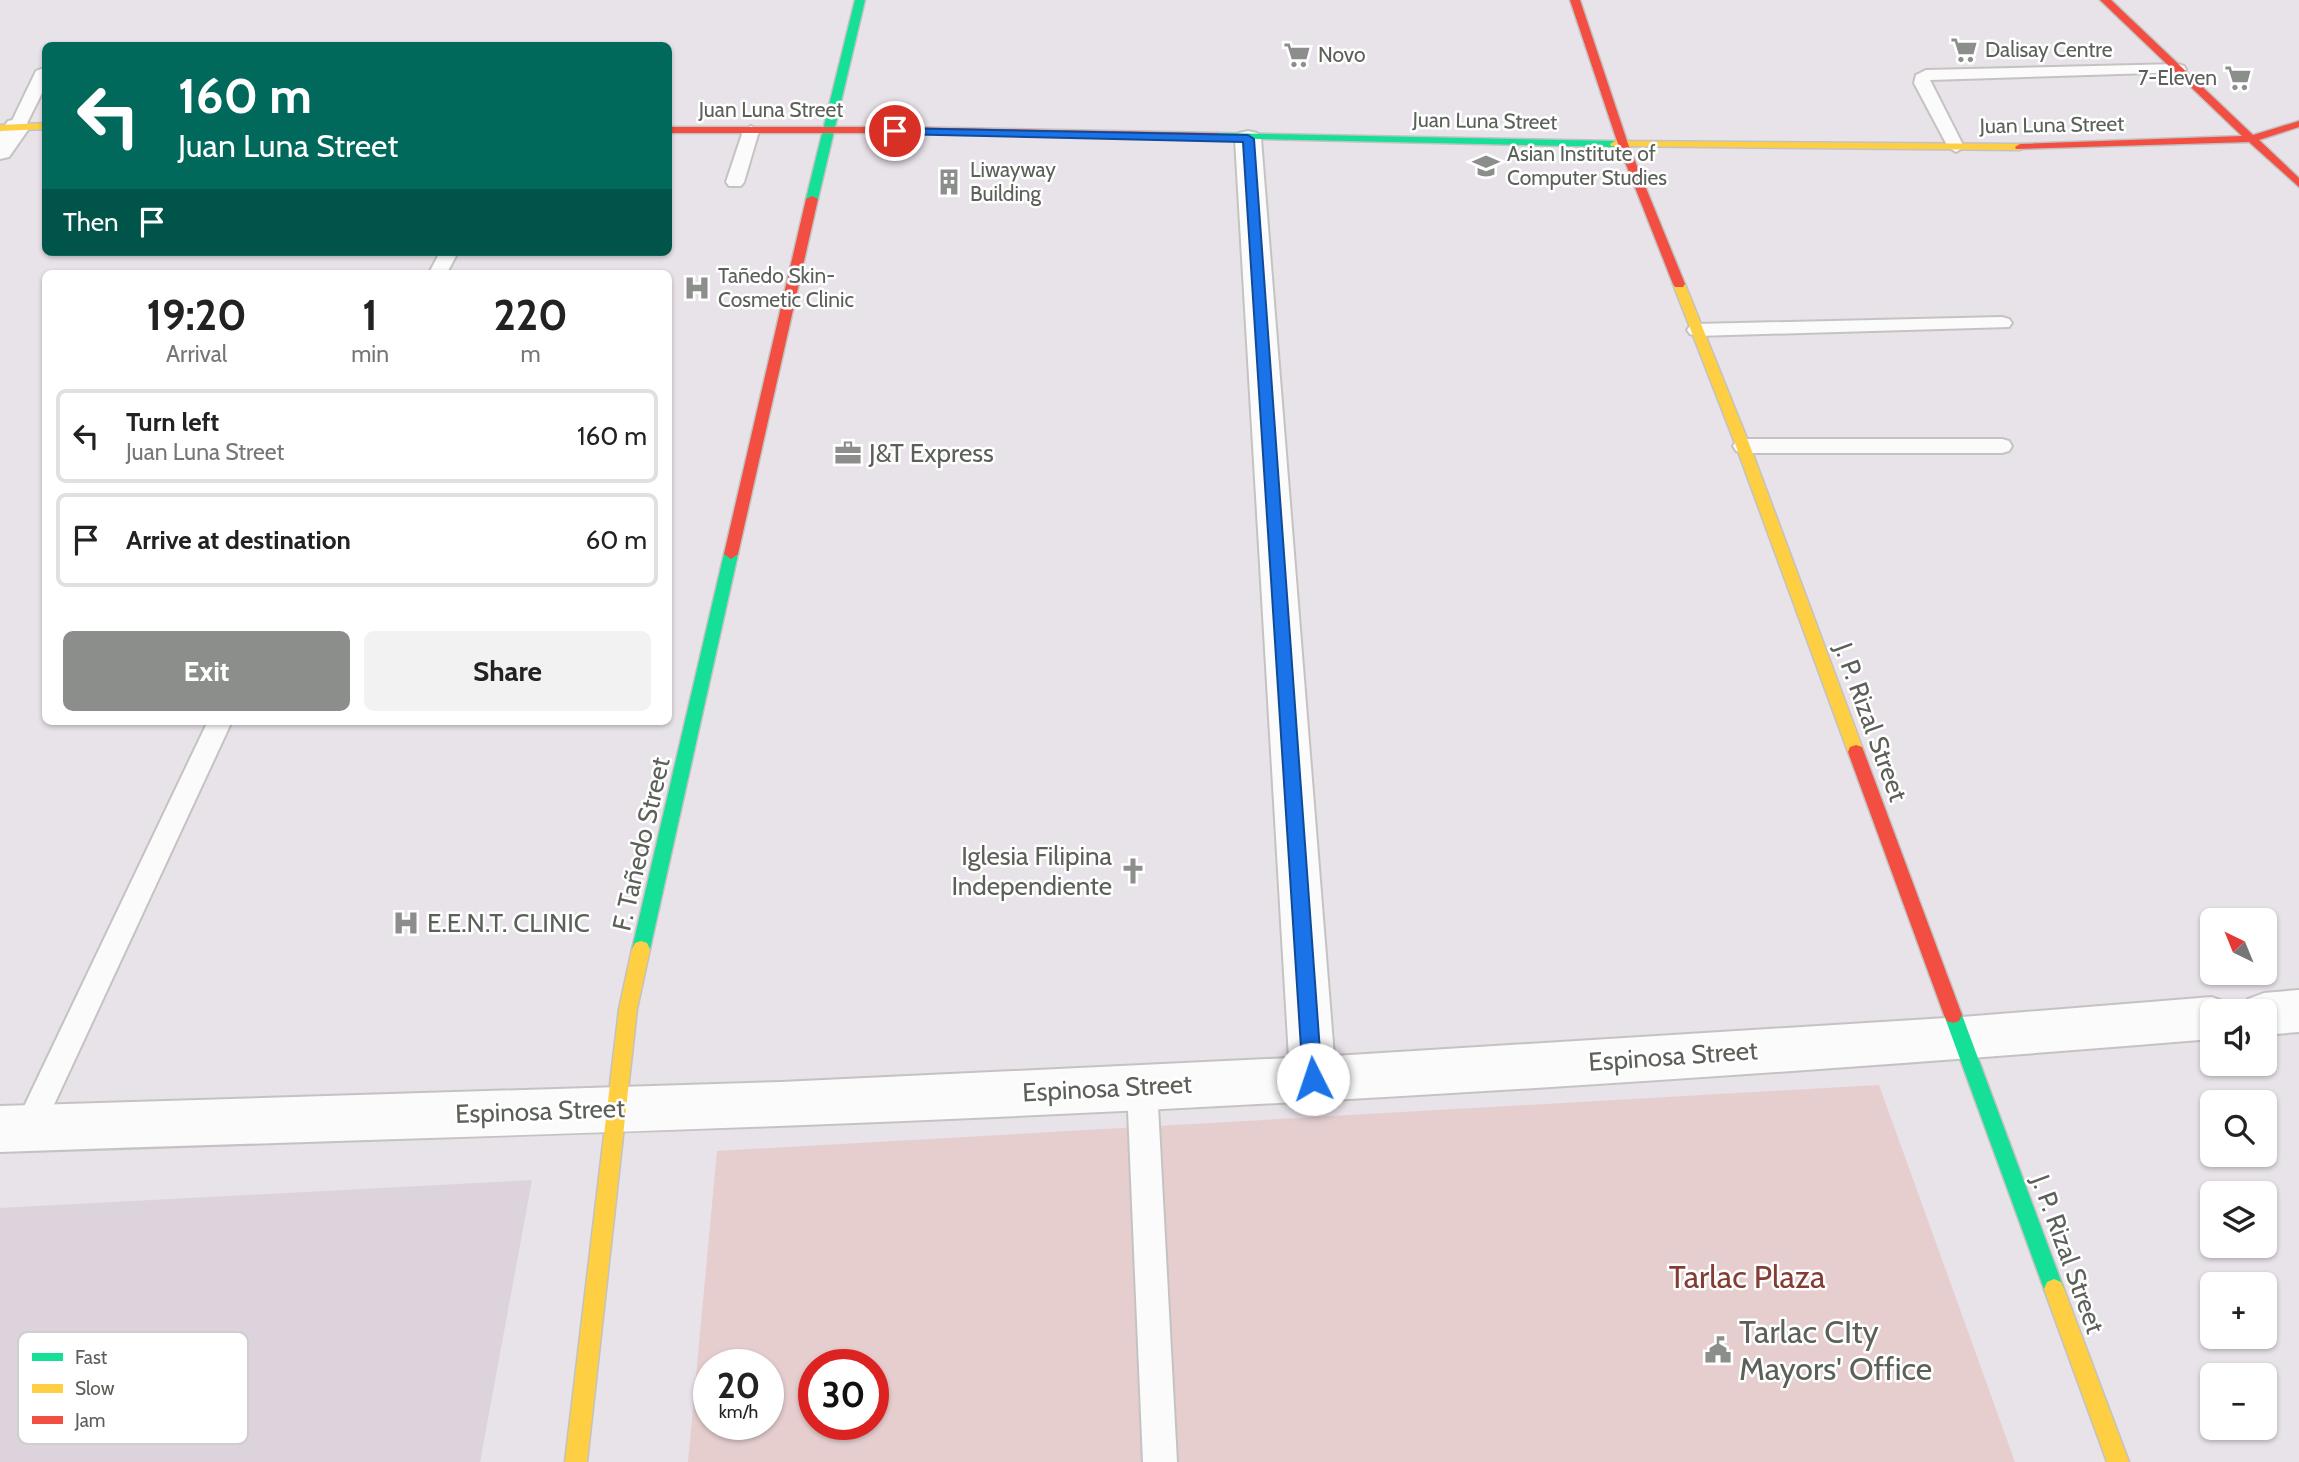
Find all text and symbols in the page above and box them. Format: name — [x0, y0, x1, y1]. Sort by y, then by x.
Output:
supermarket icon: Dalisay Centre — [1949, 35, 1979, 65]
place label: Dalisay Centre — [1985, 37, 2113, 62]
supermarket icon: Novo — [1282, 40, 1312, 70]
place label: Novo — [1318, 42, 1366, 67]
supermarket icon: 7-Eleven — [2223, 63, 2253, 93]
place label: 7-Eleven — [2138, 65, 2217, 90]
text: 160 m — [178, 66, 312, 125]
icon: left — [63, 70, 154, 161]
street label: Juan Luna Street — [698, 97, 843, 122]
pin — [865, 101, 925, 161]
street label: Juan Luna Street — [1412, 107, 1558, 134]
street label: Juan Luna Street — [1978, 111, 2124, 138]
icon: arrive — [876, 112, 914, 150]
text: Juan Luna Street — [178, 126, 398, 165]
place label: Asian Institute of Computer Studies — [1507, 141, 1667, 190]
school or university icon: Asian Institute of Computer Studies — [1471, 151, 1501, 181]
place label: Liwayway Building — [970, 157, 1056, 206]
building icon: Liwayway Building — [934, 167, 964, 197]
icon: arrive — [133, 203, 171, 241]
text: Then — [63, 206, 119, 238]
place label: Tañedo Skin- Cosmetic Clinic — [718, 263, 854, 312]
hospital icon: Tañedo Skin- Cosmetic Clinic — [682, 273, 712, 303]
text: 19:20 — [146, 289, 247, 341]
text: 1 — [362, 289, 378, 341]
text: 220 — [493, 289, 568, 341]
text: Arrival — [166, 340, 227, 368]
text: min — [351, 340, 389, 368]
text: m — [520, 340, 541, 368]
text: Turn left — [126, 406, 219, 438]
icon: left — [67, 417, 105, 455]
text: 160 m — [577, 420, 647, 452]
place label: J&T Express — [868, 437, 994, 469]
text: Juan Luna Street — [126, 438, 284, 466]
office icon: J&T Express — [833, 438, 863, 468]
icon: arrive — [67, 521, 105, 559]
text: Arrive at destination — [126, 524, 351, 556]
text: 60 m — [585, 524, 647, 556]
button: Exit — [63, 631, 350, 711]
button: Share — [364, 631, 651, 711]
street label: J. P. Rizal Street — [1827, 637, 1915, 806]
street label: F. Tañedo Street — [605, 754, 677, 934]
place label: Iglesia Filipina Independiente — [951, 840, 1113, 902]
church icon: Iglesia Filipina Independiente — [1118, 856, 1148, 886]
place label: E.E.N.T. CLINIC — [427, 907, 590, 939]
hospital icon: E.E.N.T. CLINIC — [391, 908, 421, 938]
north arrow — [2200, 908, 2277, 985]
map controls — [2200, 908, 2277, 1440]
button: sound — [2200, 999, 2277, 1076]
street label: Espinosa Street — [1587, 1034, 1759, 1078]
position arrow — [1276, 1042, 1350, 1116]
street label: Espinosa Street — [1021, 1068, 1193, 1108]
button: search — [2200, 1090, 2277, 1167]
street label: Espinosa Street — [455, 1092, 626, 1130]
street label: J. P. Rizal Street — [2024, 1169, 2112, 1338]
button: layers — [2200, 1181, 2277, 1258]
park label: Tarlac Plaza — [1669, 1257, 1826, 1296]
button: + — [2200, 1272, 2277, 1349]
place label: Tarlac CIty Mayors' Office — [1739, 1312, 1932, 1388]
legend — [18, 1332, 248, 1444]
public building icon: Tarlac CIty Mayors' Office — [1703, 1335, 1733, 1365]
text: Fast — [75, 1346, 108, 1369]
speed limit sign: 30 — [798, 1349, 889, 1440]
button: − — [2200, 1363, 2277, 1440]
text: 20 — [717, 1364, 760, 1407]
text: Slow — [75, 1377, 115, 1400]
text: km/h — [719, 1401, 758, 1423]
text: Jam — [74, 1409, 105, 1432]

